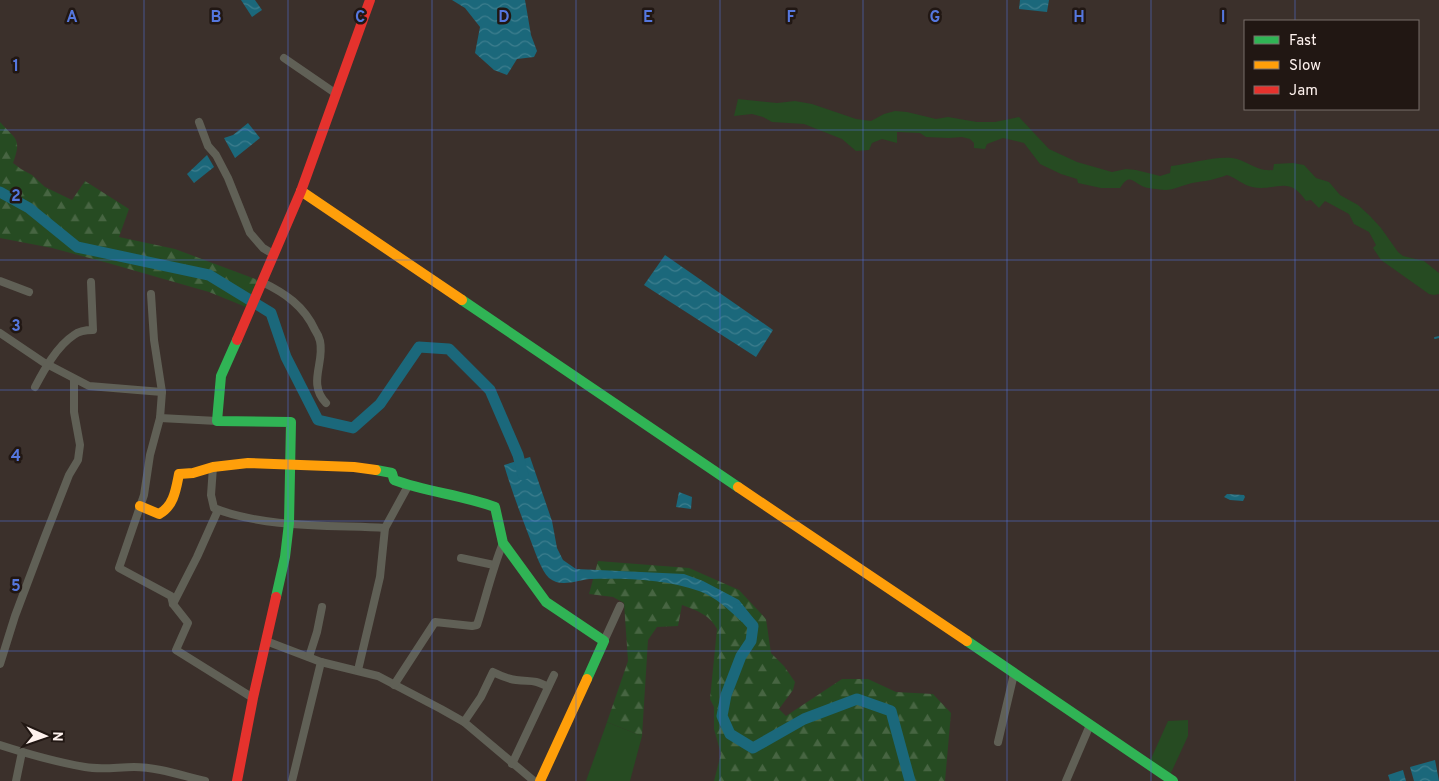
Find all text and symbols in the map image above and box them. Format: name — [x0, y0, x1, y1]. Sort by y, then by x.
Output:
text: A — [66, 8, 78, 28]
text: B — [210, 8, 222, 28]
text: C — [355, 8, 365, 28]
text: D — [498, 8, 510, 28]
text: E — [643, 8, 653, 28]
text: F — [786, 8, 796, 28]
text: G — [930, 8, 940, 28]
text: H — [1073, 8, 1085, 28]
text: I — [1221, 8, 1225, 28]
legend — [1244, 20, 1419, 110]
text: Fast — [1289, 32, 1317, 51]
text: 1 — [13, 57, 19, 77]
text: Slow — [1289, 57, 1321, 76]
text: Jam — [1289, 82, 1318, 101]
text: 2 — [11, 187, 21, 207]
text: 3 — [11, 317, 21, 337]
text: 4 — [11, 447, 21, 467]
text: 5 — [11, 577, 21, 597]
north arrow — [20, 711, 70, 761]
text: N — [48, 731, 65, 742]

